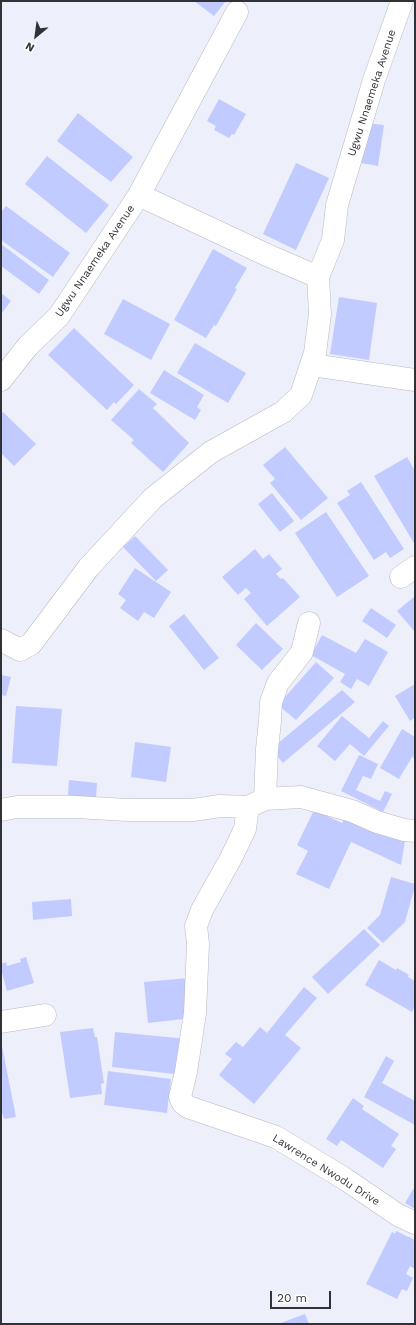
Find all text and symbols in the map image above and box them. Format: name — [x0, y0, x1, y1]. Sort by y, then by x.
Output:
north arrow — [16, 16, 56, 56]
street label: Ugwu Nnaemeka Avenue — [345, 28, 399, 158]
text: N — [23, 39, 37, 55]
street label: Ugwu Nnaemeka Avenue — [53, 202, 137, 320]
street label: Lawrence Nwodu Drive — [270, 1132, 382, 1208]
scale bar — [272, 1283, 333, 1309]
text: 20 m — [277, 1291, 307, 1305]

